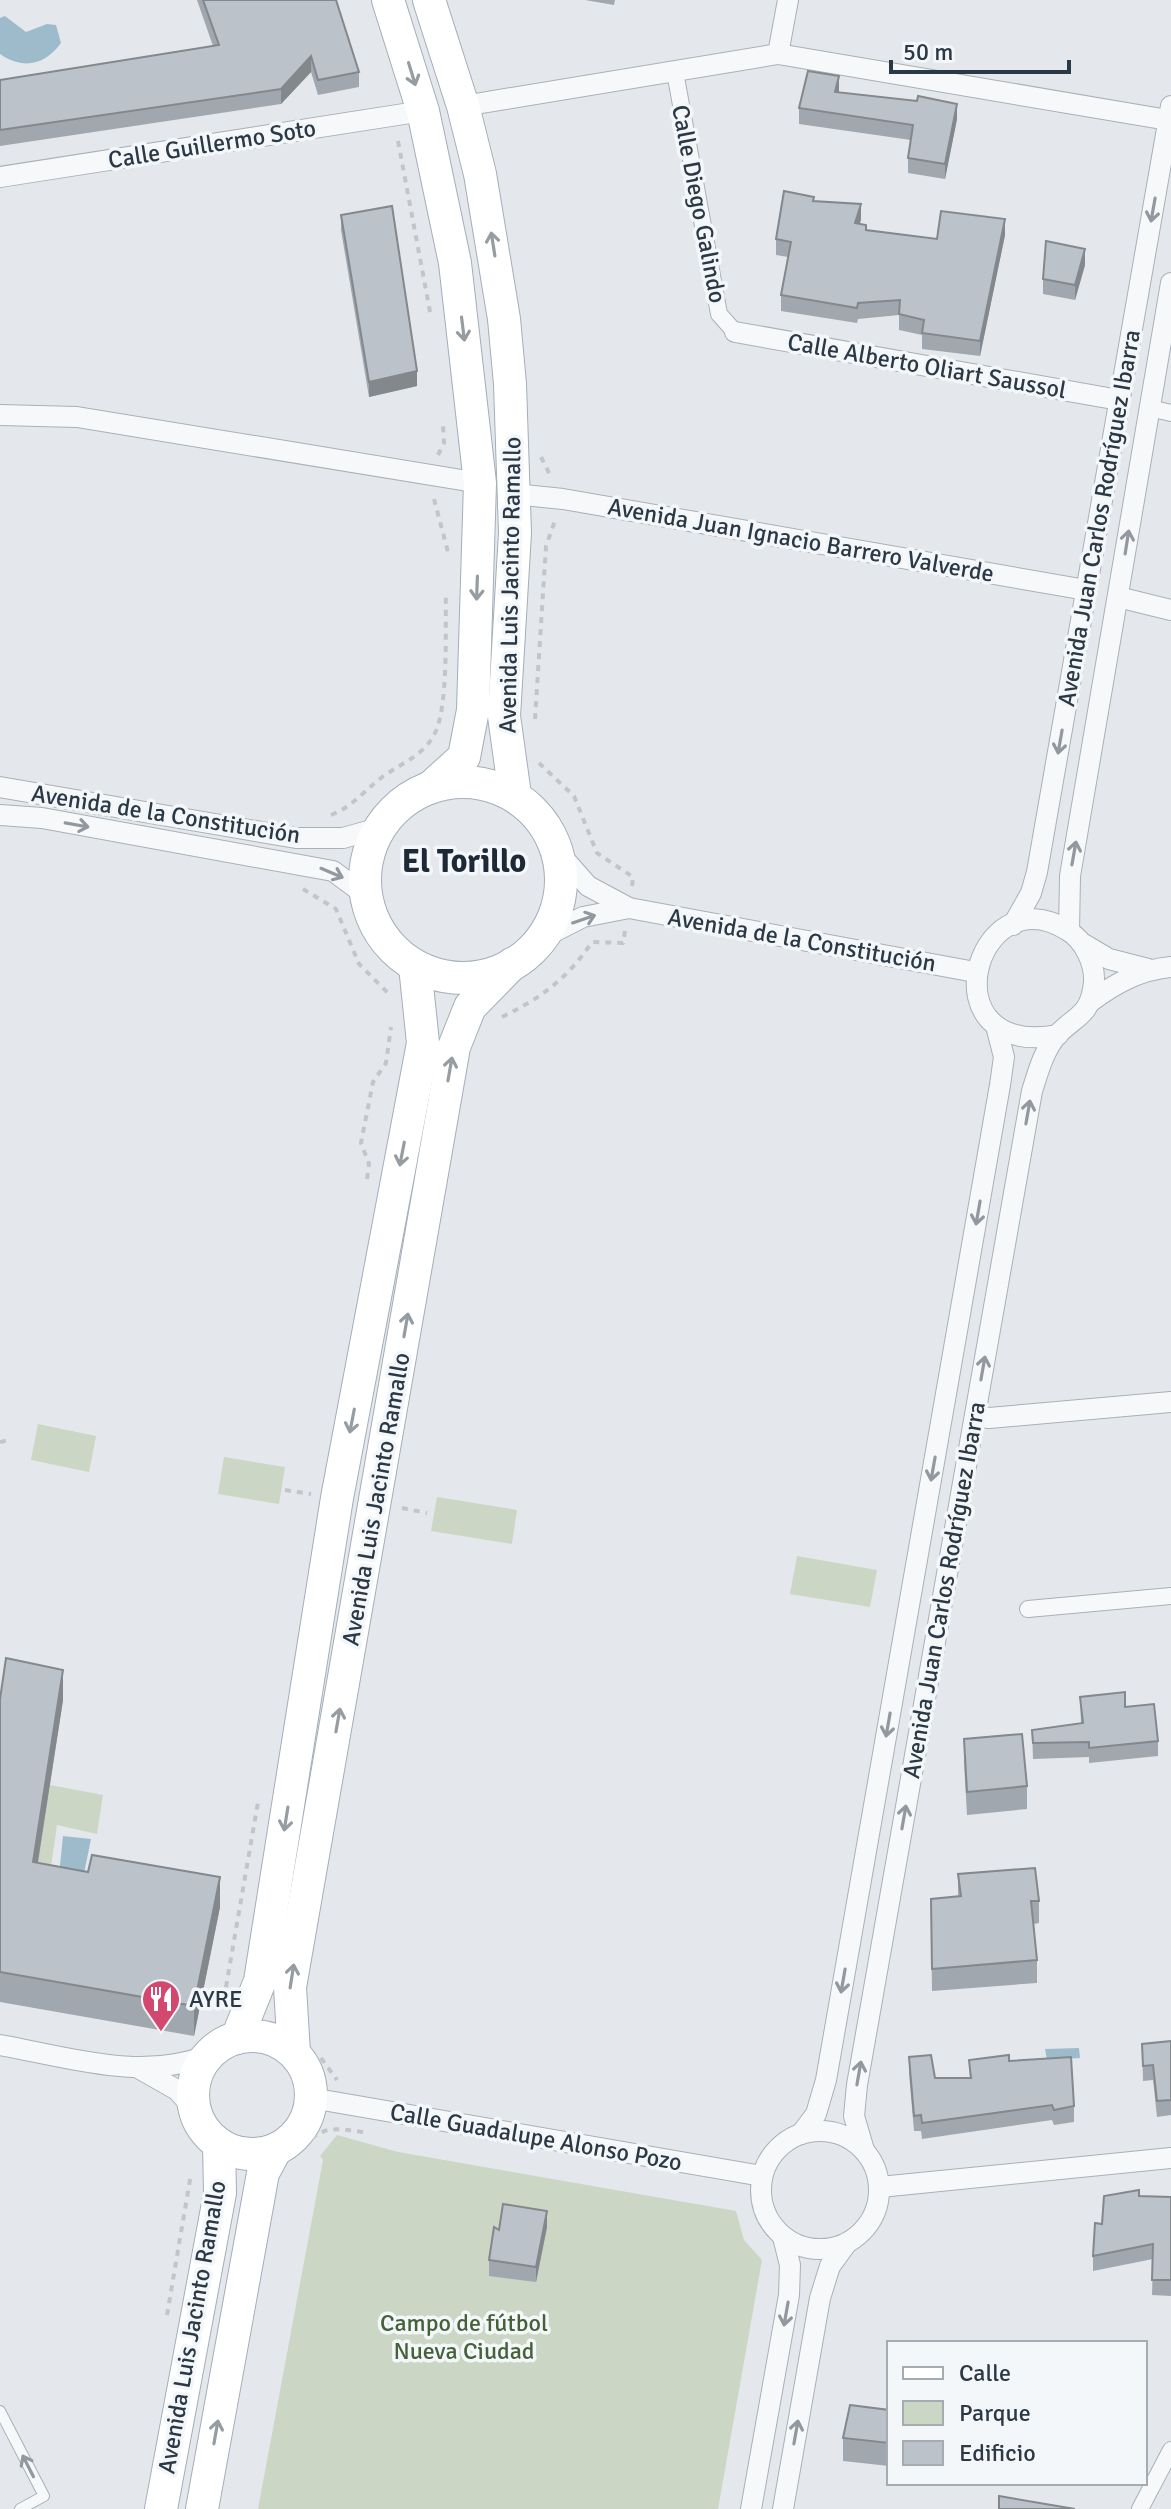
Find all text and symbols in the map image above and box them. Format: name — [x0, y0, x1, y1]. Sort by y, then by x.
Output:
scale bar — [891, 24, 1069, 74]
text: 50 m — [903, 37, 953, 67]
one-way arrow — [405, 62, 420, 87]
street label: Calle Diego Galindo — [665, 102, 733, 306]
street label: Calle Guillermo Soto — [106, 113, 318, 175]
one-way arrow — [1144, 197, 1159, 222]
one-way arrow — [484, 231, 499, 257]
one-way arrow — [456, 316, 471, 341]
street label: Calle Alberto Oliart Saussol — [785, 327, 1069, 405]
street label: Avenida Juan Carlos Rodríguez Ibarra — [1051, 327, 1147, 709]
street label: Avenida Luis Jacinto Ramallo — [492, 436, 528, 734]
street label: Avenida Juan Ignacio Barrero Valverde — [606, 491, 996, 589]
one-way arrow — [1120, 530, 1135, 555]
one-way arrow — [470, 574, 485, 601]
one-way arrow — [1051, 729, 1066, 754]
street label: Avenida de la Constitución — [29, 778, 303, 850]
one-way arrow — [64, 818, 90, 833]
one-way arrow — [1067, 841, 1082, 867]
district label: El Torillo — [402, 842, 526, 881]
one-way arrow — [319, 867, 343, 882]
street label: Avenida de la Constitución — [666, 902, 938, 978]
one-way arrow — [571, 911, 596, 926]
one-way arrow — [443, 1057, 458, 1082]
one-way arrow — [1022, 1100, 1037, 1125]
one-way arrow — [394, 1141, 409, 1166]
one-way arrow — [969, 1200, 984, 1225]
one-way arrow — [400, 1313, 415, 1339]
street label: Avenida Luis Jacinto Ramallo — [335, 1350, 417, 1648]
one-way arrow — [977, 1356, 992, 1381]
street label: Avenida Juan Carlos Rodríguez Ibarra — [896, 1399, 992, 1781]
one-way arrow — [343, 1408, 358, 1433]
one-way arrow — [925, 1456, 940, 1481]
one-way arrow — [331, 1707, 346, 1733]
one-way arrow — [880, 1712, 895, 1737]
one-way arrow — [898, 1805, 913, 1831]
one-way arrow — [277, 1806, 292, 1831]
one-way arrow — [286, 1963, 301, 1989]
one-way arrow — [835, 1968, 850, 1993]
restaurant icon: AYRE — [140, 1978, 182, 2033]
place label: AYRE — [189, 1984, 243, 2014]
one-way arrow — [853, 2061, 868, 2087]
street label: Calle Guadalupe Alonso Pozo — [388, 2097, 684, 2177]
street label: Avenida Luis Jacinto Ramallo — [151, 2178, 233, 2476]
one-way arrow — [778, 2300, 793, 2326]
park label: Campo de fútbol Nueva Ciudad — [380, 2308, 548, 2366]
legend — [887, 2341, 1147, 2485]
text: Calle — [959, 2358, 1011, 2388]
text: Parque — [959, 2398, 1031, 2428]
one-way arrow — [210, 2420, 225, 2445]
one-way arrow — [790, 2420, 805, 2445]
text: Edificio — [959, 2438, 1036, 2468]
one-way arrow — [20, 2454, 36, 2478]

